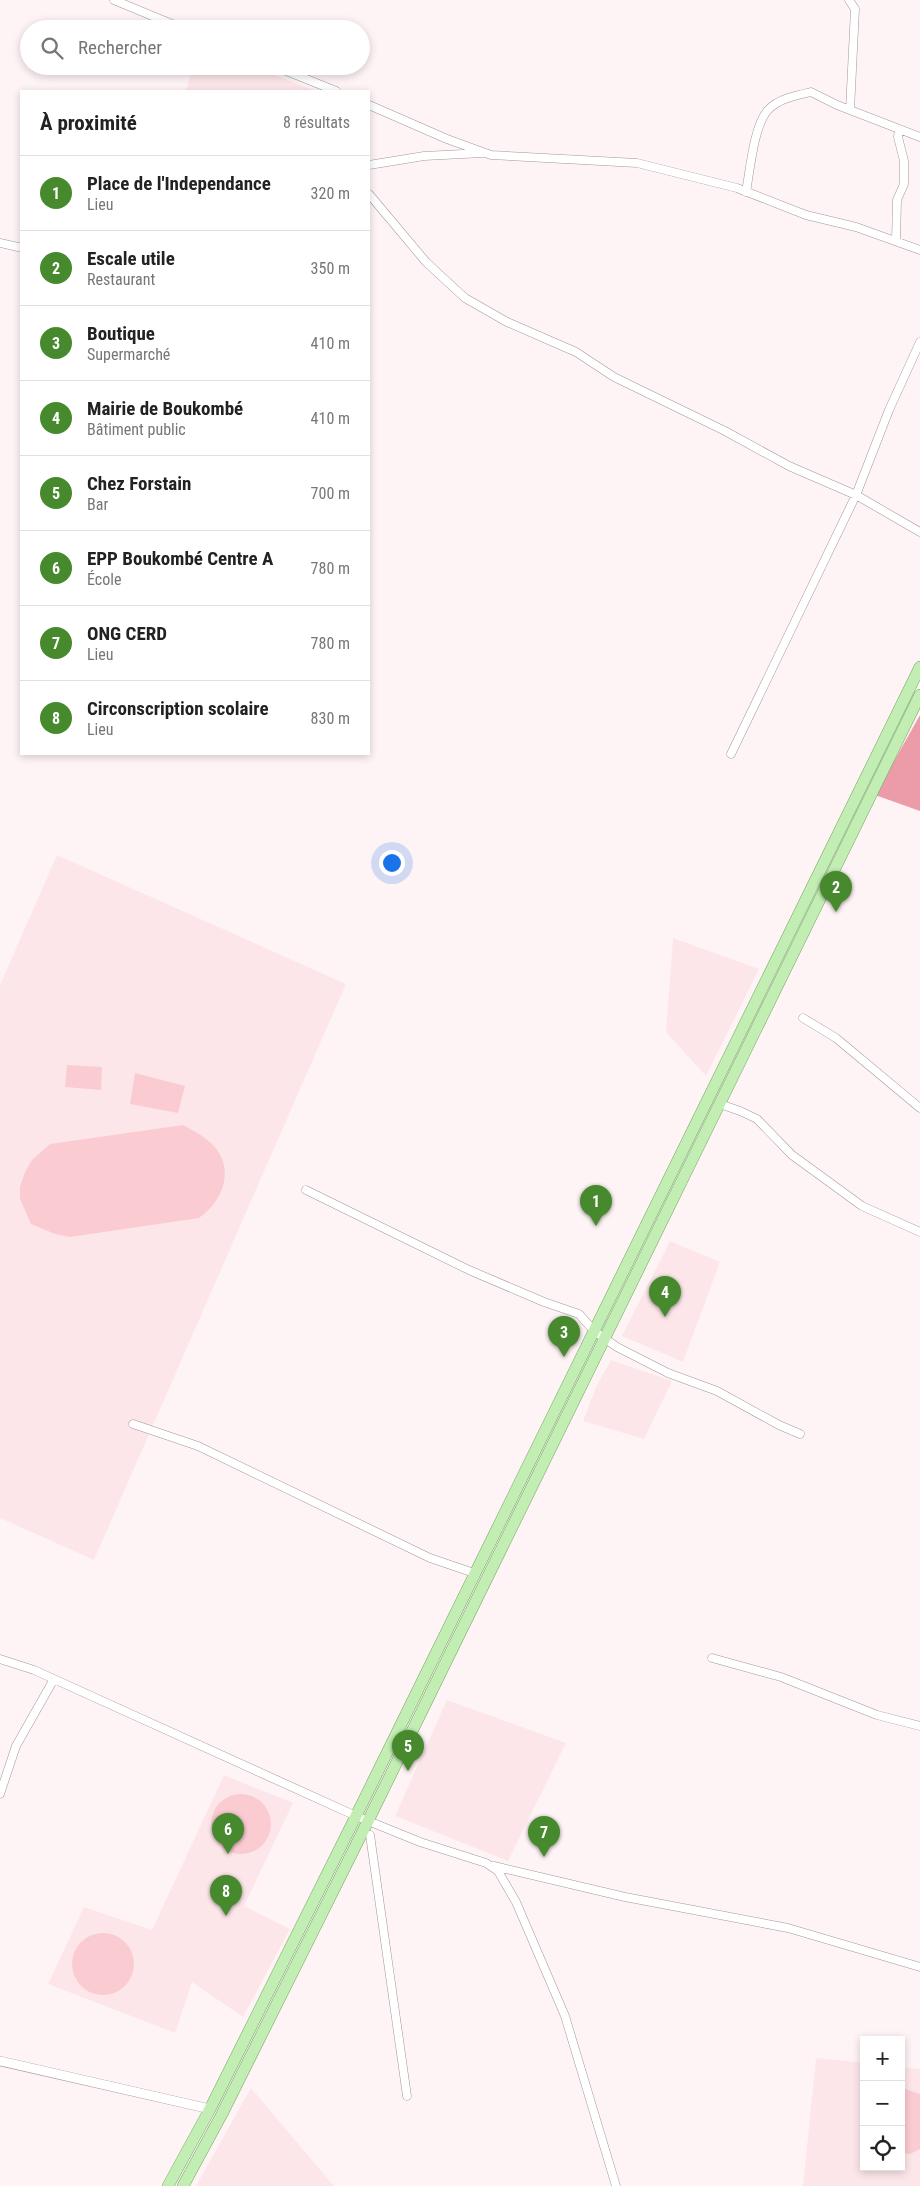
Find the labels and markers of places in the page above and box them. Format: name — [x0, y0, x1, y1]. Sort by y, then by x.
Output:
pin: 2 — [820, 871, 852, 912]
pin: 1 — [580, 1185, 612, 1226]
pin: 4 — [649, 1276, 681, 1317]
pin: 3 — [548, 1316, 580, 1357]
pin: 5 — [392, 1730, 424, 1771]
pin: 6 — [212, 1813, 244, 1854]
pin: 7 — [528, 1816, 560, 1857]
pin: 8 — [210, 1875, 242, 1916]

